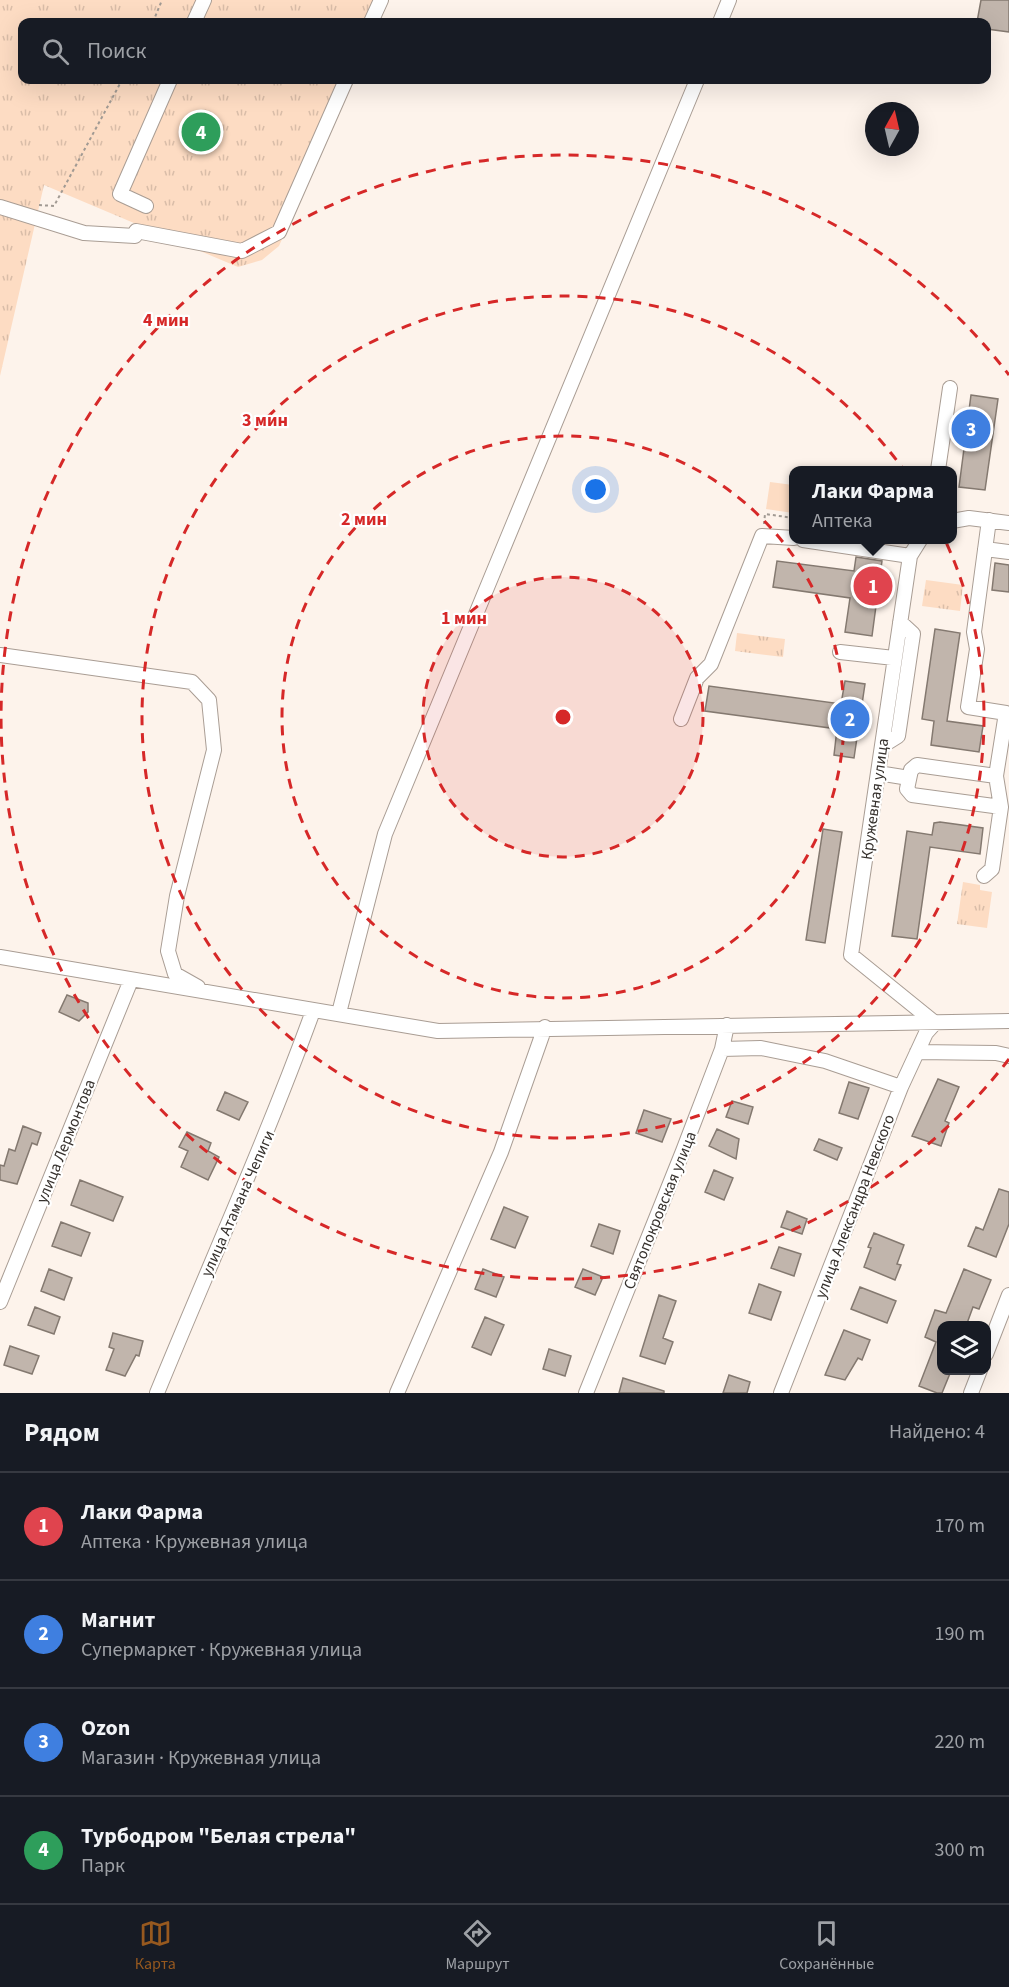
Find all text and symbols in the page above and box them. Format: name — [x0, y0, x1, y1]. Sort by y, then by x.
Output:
search box — [18, 18, 991, 84]
icon: search — [39, 35, 72, 68]
text: Поиск — [87, 35, 146, 67]
north arrow — [865, 102, 919, 156]
pin: 4 — [182, 110, 220, 154]
text: 4 мин — [143, 308, 189, 333]
pin: 3 — [952, 406, 990, 452]
text: 3 мин — [242, 408, 288, 433]
popup — [789, 466, 957, 544]
your location — [581, 475, 610, 504]
text: Лаки Фарма — [812, 475, 934, 507]
text: 2 мин — [341, 507, 387, 532]
text: Аптека — [812, 507, 873, 535]
pin: 1 — [854, 564, 892, 608]
text: 1 мин — [441, 606, 487, 631]
pin: 2 — [830, 696, 870, 742]
centre of rings — [553, 707, 573, 727]
street label: Кружевная улица — [856, 737, 894, 861]
street label: улица Лермонтова — [31, 1076, 101, 1207]
street label: улица Александра Невского — [810, 1111, 900, 1302]
street label: улица Атамана Чепиги — [196, 1127, 280, 1280]
street label: Святопокровская улица — [618, 1128, 702, 1293]
map controls — [937, 1321, 991, 1375]
button: layers — [937, 1321, 991, 1375]
text: Рядом — [24, 1414, 100, 1451]
text: Найдено: 4 — [889, 1418, 985, 1446]
text: Лаки Фарма — [81, 1496, 203, 1528]
text: 1 — [38, 1512, 49, 1540]
text: 170 m — [935, 1512, 985, 1540]
text: Аптека · Кружевная улица — [81, 1528, 308, 1556]
text: Магнит — [81, 1604, 155, 1636]
text: 2 — [38, 1620, 49, 1648]
text: 190 m — [935, 1620, 985, 1648]
text: Супермаркет · Кружевная улица — [81, 1636, 362, 1664]
text: Ozon — [81, 1712, 130, 1744]
text: 3 — [38, 1728, 49, 1756]
text: 220 m — [935, 1728, 985, 1756]
text: Магазин · Кружевная улица — [81, 1744, 321, 1772]
text: Турбодром "Белая стрела" — [81, 1820, 356, 1852]
text: 4 — [38, 1836, 49, 1864]
text: 300 m — [935, 1836, 985, 1864]
text: Парк — [81, 1852, 125, 1880]
tab: Карта — [135, 1917, 176, 1975]
tab: Маршрут — [445, 1917, 510, 1975]
tab: Сохранённые — [779, 1917, 874, 1975]

